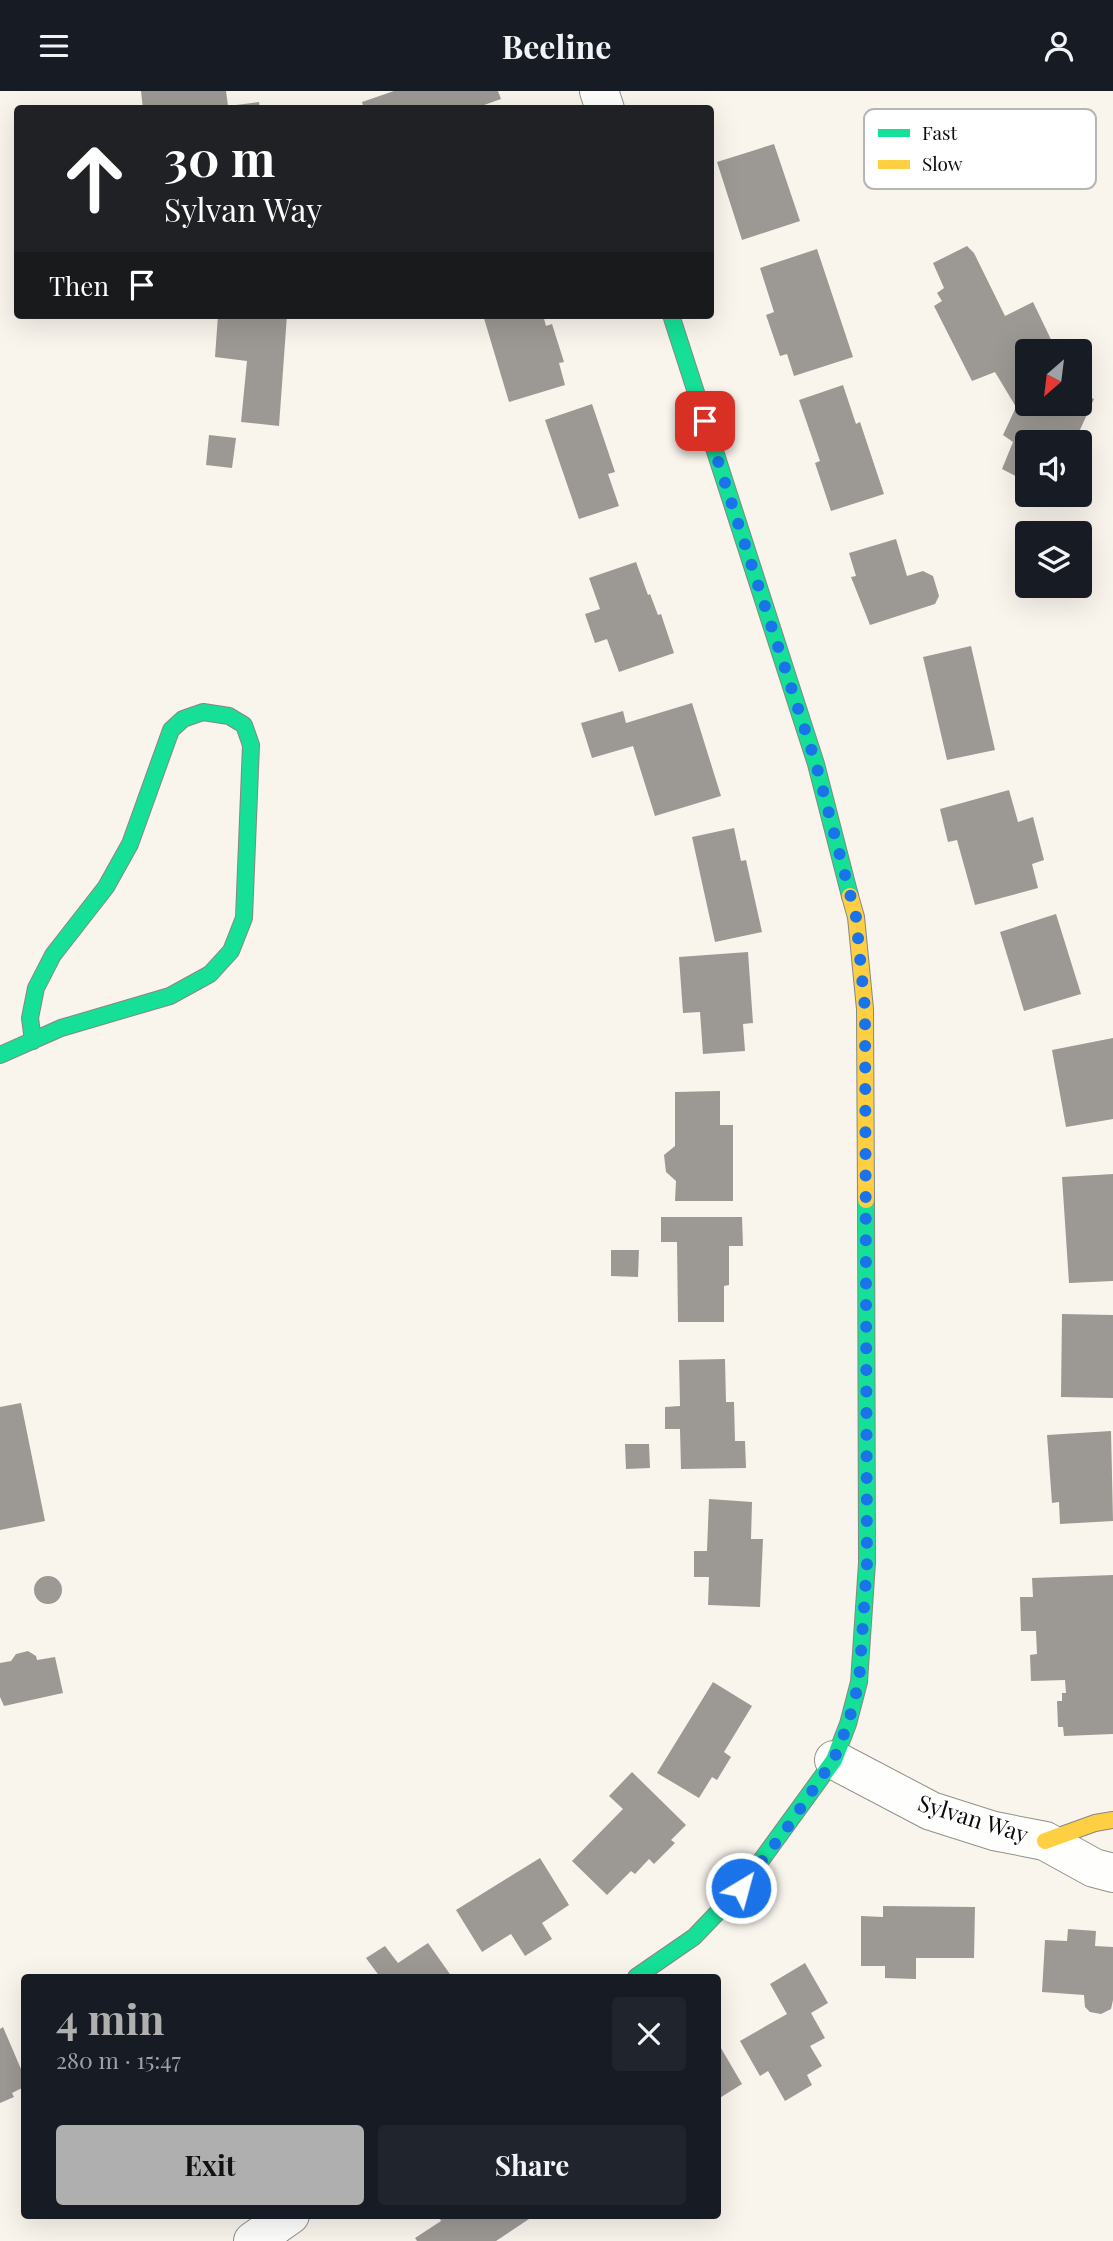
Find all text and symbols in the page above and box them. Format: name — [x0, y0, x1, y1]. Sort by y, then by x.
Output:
text: Beeline — [502, 24, 611, 67]
icon: menu — [35, 27, 73, 65]
icon: person — [1040, 27, 1078, 65]
legend — [864, 109, 1096, 189]
text: Fast — [922, 119, 958, 145]
text: 30 m — [164, 124, 275, 189]
icon: ahead — [49, 133, 140, 224]
text: Slow — [922, 150, 963, 176]
text: Sylvan Way — [164, 187, 322, 230]
icon: arrive — [123, 266, 161, 304]
text: Then — [49, 268, 109, 303]
north arrow — [1015, 339, 1092, 417]
map controls — [1015, 339, 1092, 598]
pin — [675, 391, 735, 451]
icon: arrive — [686, 402, 724, 440]
button: sound — [1015, 430, 1092, 507]
button: layers — [1015, 521, 1092, 598]
street label: Sylvan Way — [914, 1786, 1033, 1849]
position arrow — [704, 1851, 778, 1925]
text: 4 min — [56, 1990, 165, 2046]
button: close — [612, 1997, 686, 2071]
text: 280 m · 15:47 — [56, 2044, 181, 2075]
button: Exit — [56, 2125, 364, 2205]
button: Share — [378, 2125, 686, 2205]

